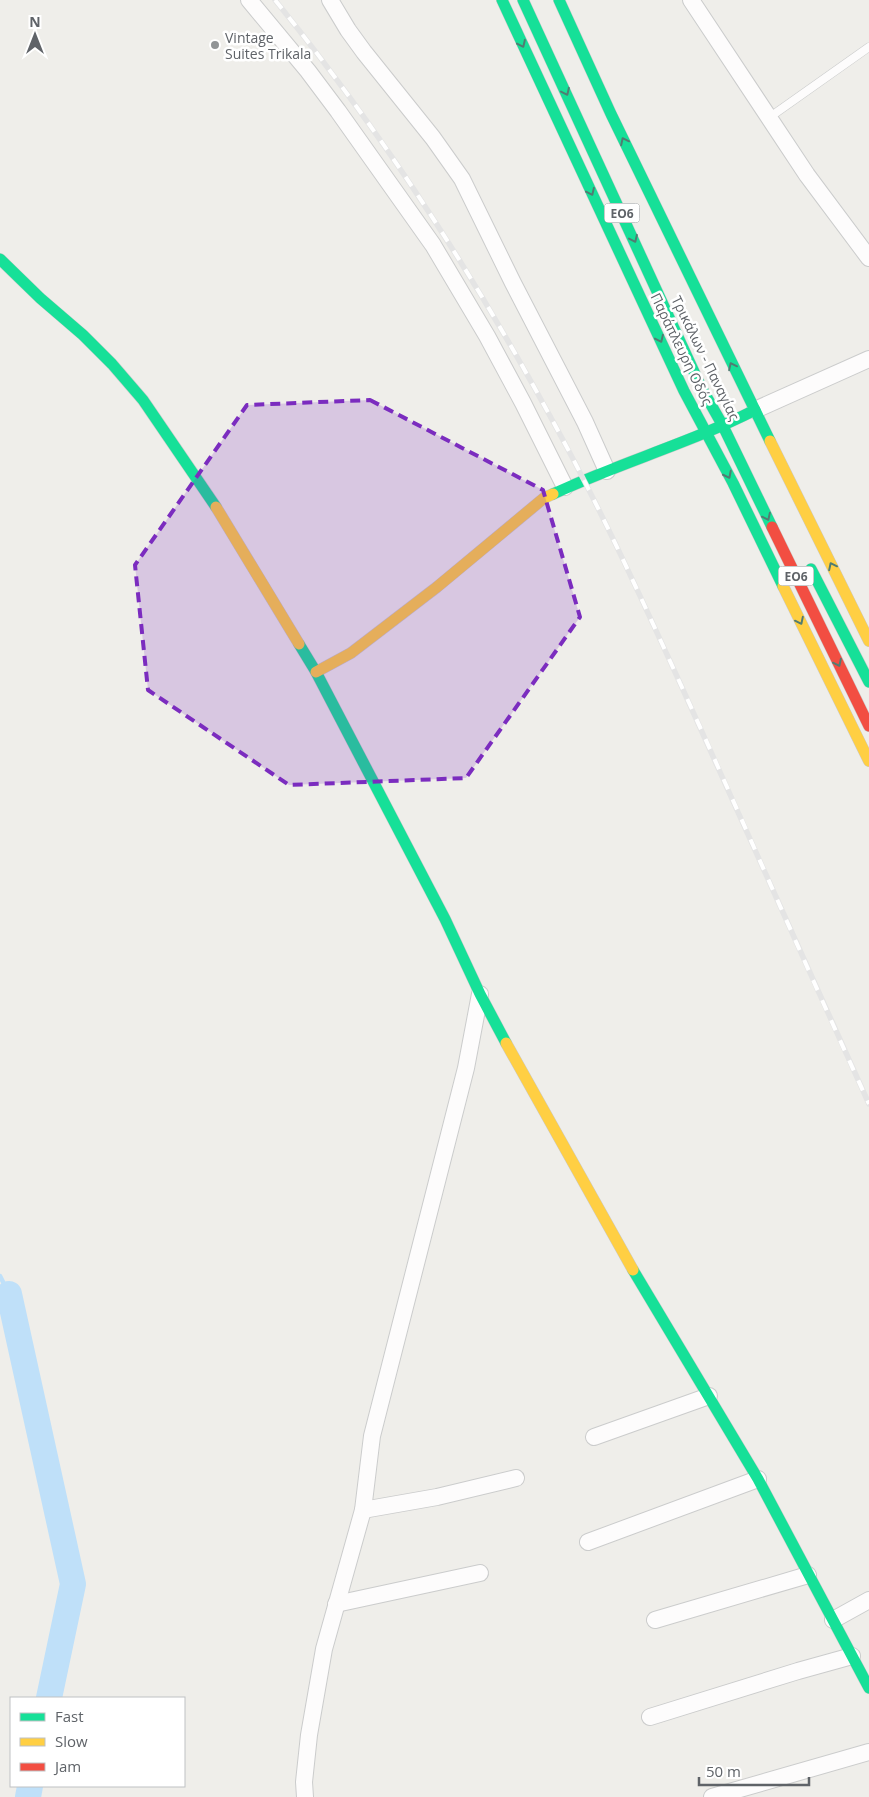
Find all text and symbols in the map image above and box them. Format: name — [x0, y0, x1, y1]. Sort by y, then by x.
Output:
north arrow — [10, 10, 60, 60]
text: N — [29, 12, 41, 31]
place label: Vintage Suites Trikala — [225, 28, 311, 63]
marker: Vintage Suites Trikala — [209, 39, 221, 51]
one-way arrow — [516, 39, 527, 48]
one-way arrow — [559, 87, 570, 96]
one-way arrow — [619, 137, 630, 146]
one-way arrow — [585, 187, 595, 196]
road number: ΕΟ6 — [604, 204, 640, 222]
one-way arrow — [627, 234, 638, 243]
street label: Παράπλευρη Οδός — [647, 290, 718, 408]
street label: Τρικάλων - Παναγίας — [668, 292, 745, 424]
one-way arrow — [653, 334, 664, 343]
one-way arrow — [728, 362, 739, 371]
one-way arrow — [722, 470, 732, 479]
one-way arrow — [761, 512, 771, 521]
one-way arrow — [828, 562, 838, 571]
road number: ΕΟ6 — [778, 566, 814, 586]
one-way arrow — [794, 615, 804, 624]
one-way arrow — [832, 658, 842, 667]
legend — [10, 1697, 185, 1787]
text: Fast — [55, 1706, 84, 1726]
text: Slow — [55, 1731, 88, 1751]
scale bar — [699, 1754, 809, 1786]
text: Jam — [53, 1756, 81, 1776]
text: 50 m — [706, 1761, 741, 1781]

